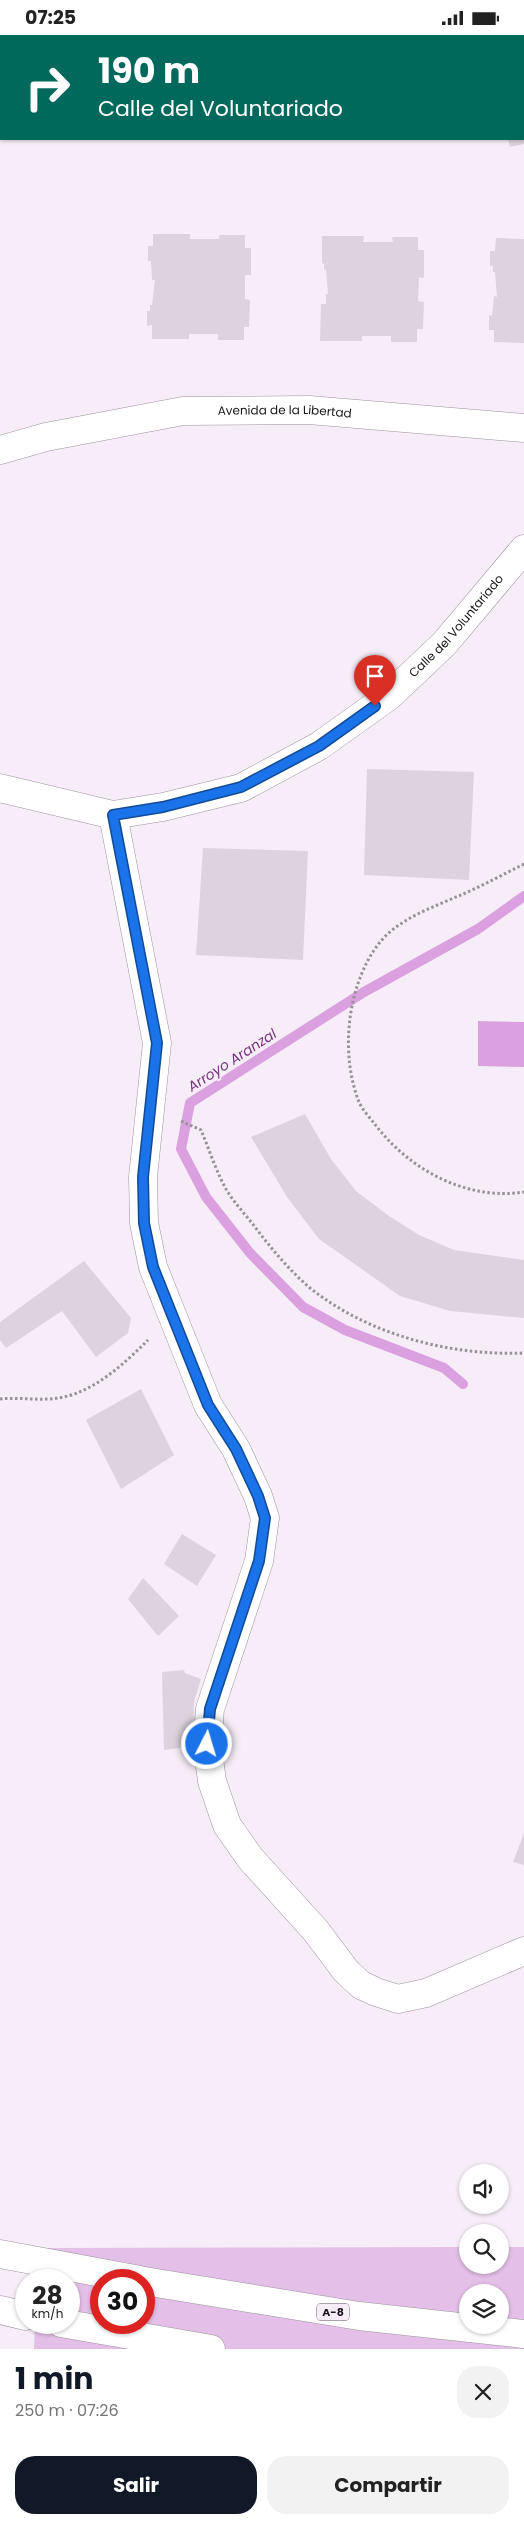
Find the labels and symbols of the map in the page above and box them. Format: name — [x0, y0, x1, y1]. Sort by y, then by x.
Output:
street label: Avenida de la Libertad — [218, 401, 353, 422]
street label: Calle del Voluntariado — [405, 570, 507, 681]
pin — [354, 655, 396, 706]
water label: Arroyo Aranzal — [183, 1023, 281, 1097]
position arrow — [180, 1717, 232, 1769]
speed limit sign: 30 — [90, 2269, 155, 2334]
road number: A-8 — [317, 2303, 349, 2321]

